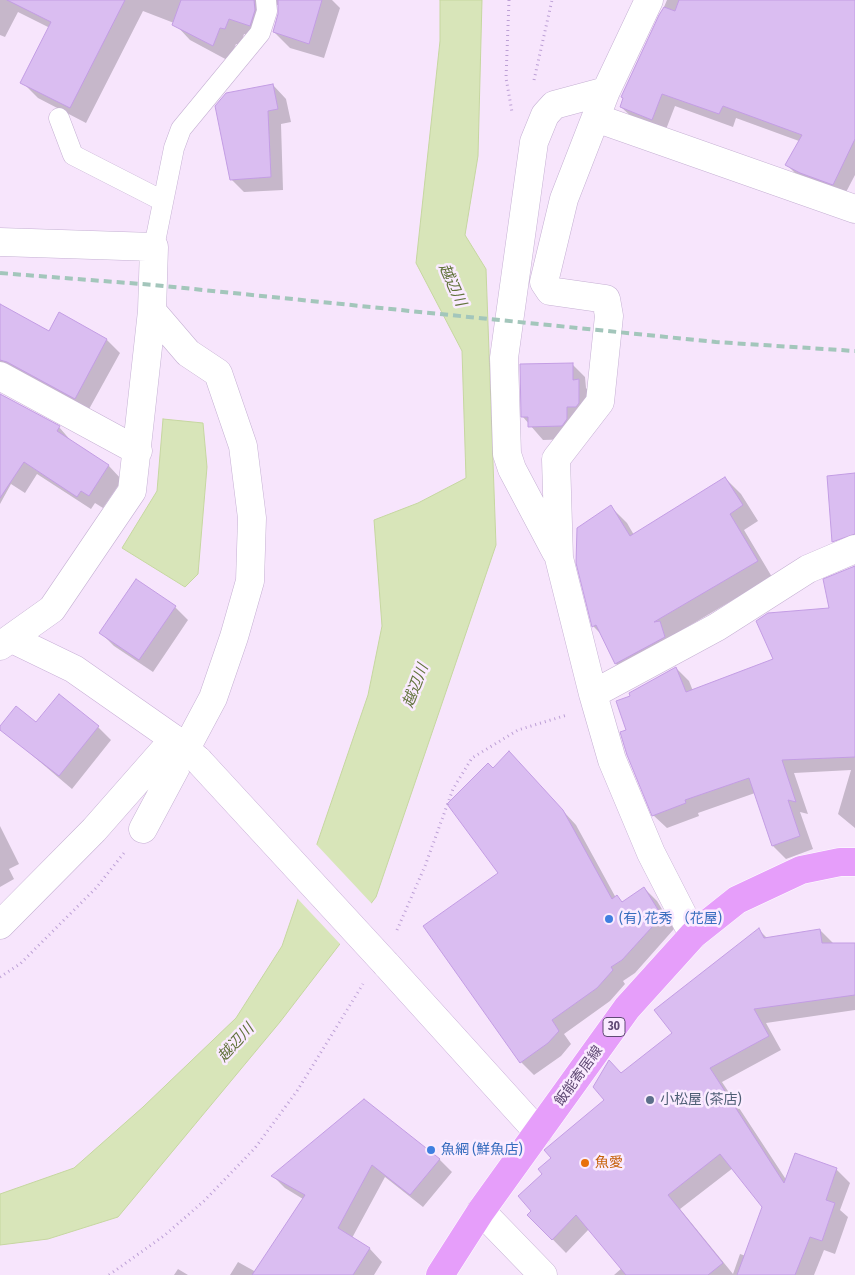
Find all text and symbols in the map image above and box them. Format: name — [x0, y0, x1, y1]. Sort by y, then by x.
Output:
water label: 越辺川 — [435, 261, 469, 309]
water label: 越辺川 — [400, 662, 432, 710]
place label: (有) 花秀 （花屋) — [619, 911, 722, 927]
marker: (有) 花秀 （花屋) — [603, 913, 615, 925]
road number: 30 — [603, 1018, 625, 1036]
water label: 越辺川 — [214, 1020, 258, 1066]
street label: 飯能寄居線 — [552, 1043, 606, 1109]
place label: 小松屋 (茶店) — [660, 1092, 742, 1108]
marker: 小松屋 (茶店) — [644, 1094, 656, 1106]
place label: 魚網 (鮮魚店) — [441, 1142, 523, 1158]
marker: 魚網 (鮮魚店) — [425, 1144, 437, 1156]
place label: 魚愛 — [595, 1155, 623, 1171]
marker: 魚愛 — [579, 1157, 591, 1169]

